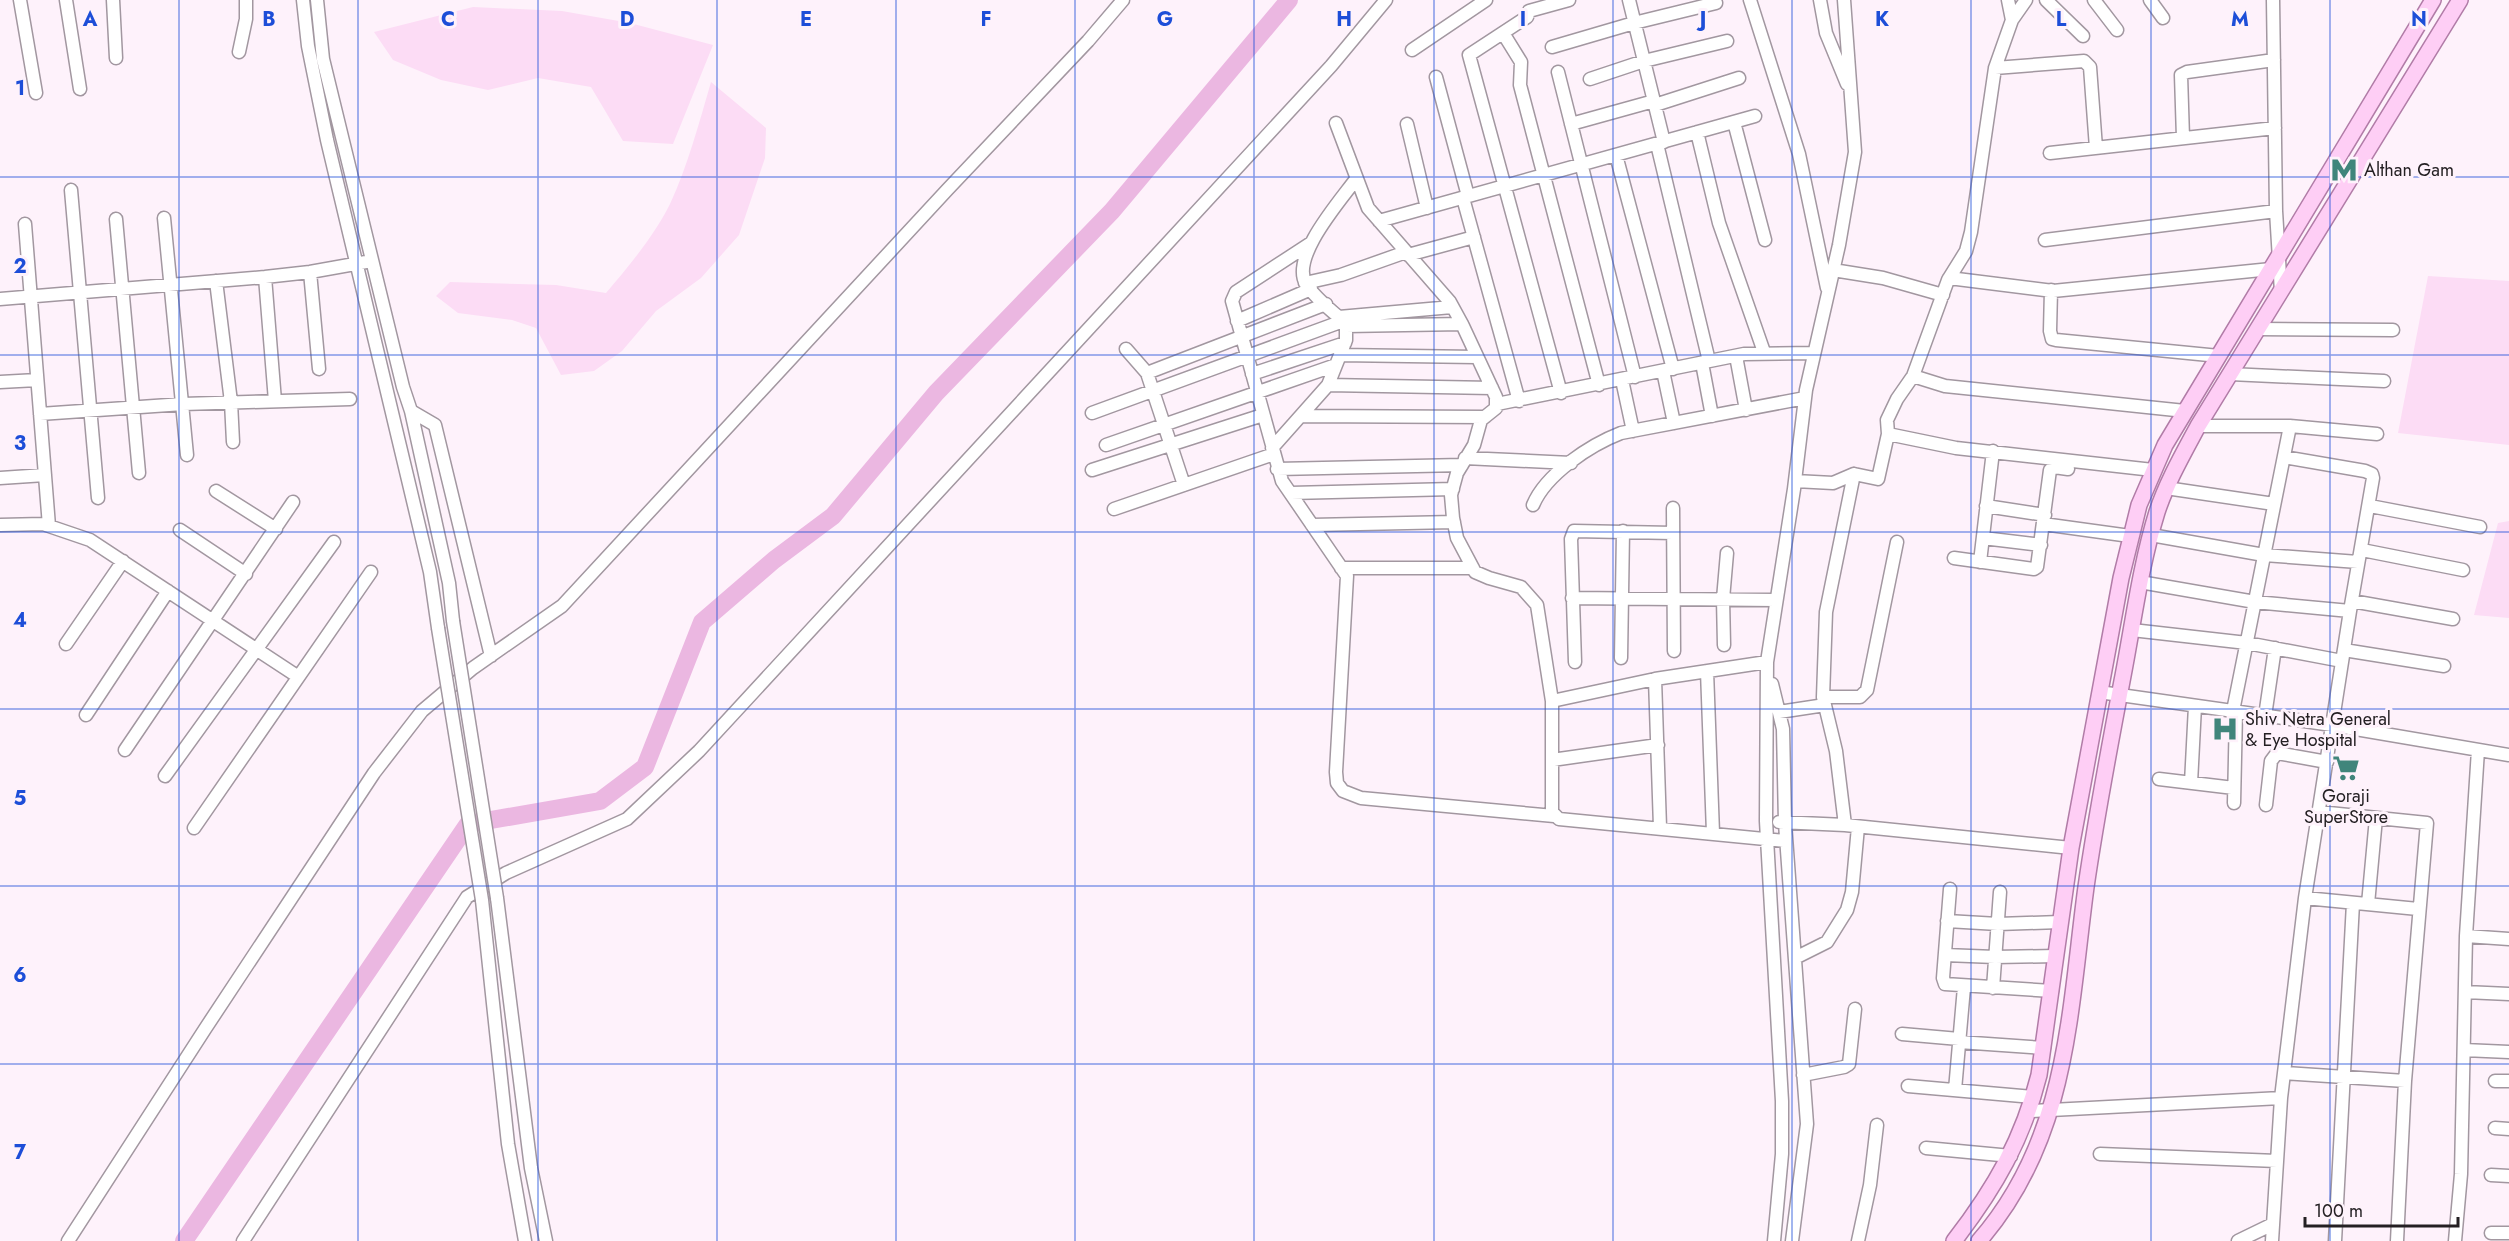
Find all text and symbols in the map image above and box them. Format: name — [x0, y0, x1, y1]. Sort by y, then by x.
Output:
text: A — [82, 5, 98, 34]
text: B — [262, 5, 276, 34]
text: C — [441, 5, 455, 34]
text: D — [620, 5, 634, 34]
text: E — [800, 5, 812, 34]
text: F — [980, 5, 992, 34]
text: G — [1157, 5, 1173, 34]
text: H — [1336, 5, 1352, 34]
text: I — [1520, 5, 1526, 34]
text: J — [1696, 5, 1706, 34]
text: K — [1875, 5, 1889, 34]
text: L — [2056, 5, 2067, 34]
text: M — [2231, 5, 2249, 34]
text: N — [2411, 5, 2427, 34]
text: 1 — [15, 74, 25, 103]
metro station icon: Althan Gam — [2329, 155, 2359, 185]
place label: Althan Gam — [2364, 157, 2454, 183]
text: 2 — [13, 252, 27, 281]
text: 3 — [14, 429, 26, 458]
text: 4 — [13, 606, 27, 635]
place label: Shiv Netra General & Eye Hospital — [2245, 706, 2391, 753]
hospital icon: Shiv Netra General & Eye Hospital — [2210, 714, 2240, 744]
supermarket icon: Goraji SuperStore — [2331, 753, 2361, 783]
place label: Goraji SuperStore — [2304, 783, 2388, 830]
text: 5 — [14, 784, 27, 813]
text: 6 — [13, 961, 27, 990]
text: 7 — [14, 1138, 27, 1167]
scale bar — [2305, 1190, 2458, 1228]
text: 100 m — [2314, 1198, 2363, 1224]

